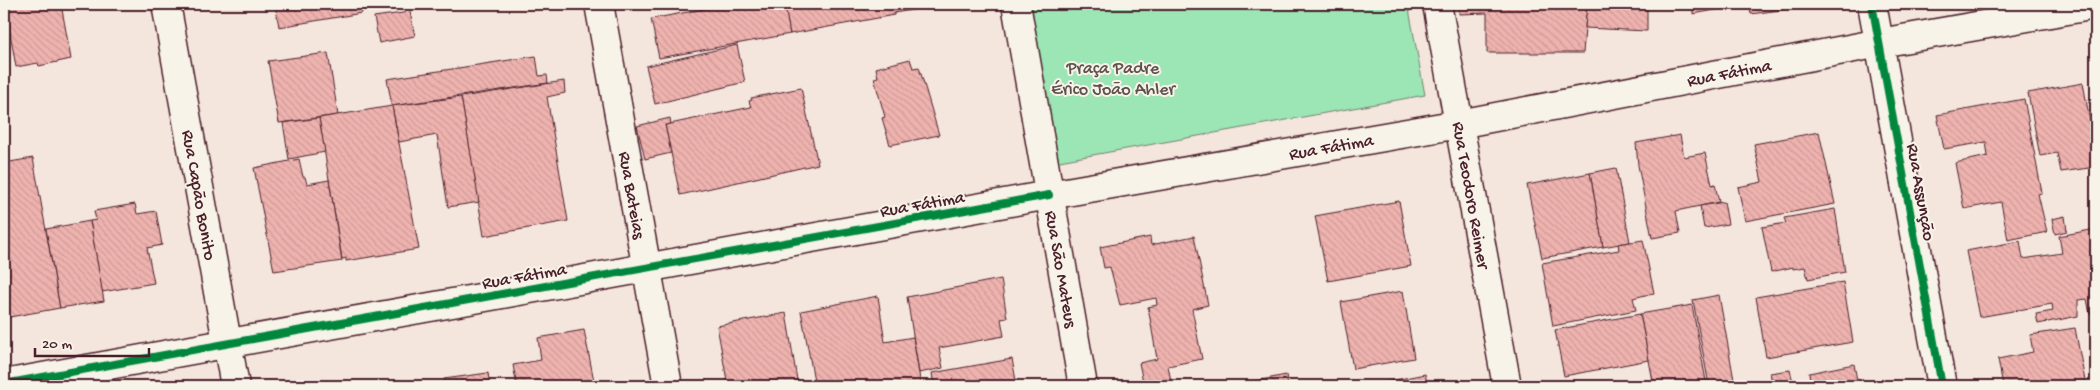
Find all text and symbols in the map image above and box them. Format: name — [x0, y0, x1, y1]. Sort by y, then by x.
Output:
street label: Rua Fátima — [1686, 56, 1774, 93]
park label: Praça Padre Érico João Ahler — [1051, 59, 1176, 101]
street label: Rua Teodoro Reimer — [1446, 120, 1493, 272]
street label: Rua Capão Bonito — [176, 129, 219, 262]
street label: Rua Fátima — [1288, 131, 1376, 166]
street label: Rua Assunção — [1901, 142, 1938, 243]
street label: Rua Bateias — [613, 150, 649, 242]
street label: Rua Fátima — [879, 188, 967, 223]
street label: Rua São Mateus — [1039, 209, 1080, 331]
street label: Rua Fátima — [481, 260, 569, 295]
scale bar — [35, 325, 149, 357]
text: 20 m — [42, 336, 72, 354]

